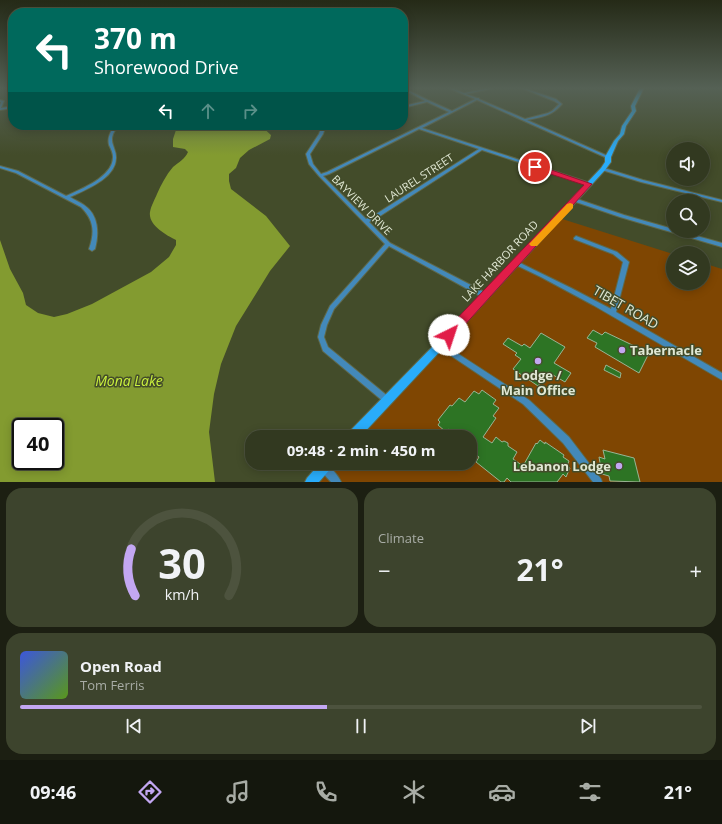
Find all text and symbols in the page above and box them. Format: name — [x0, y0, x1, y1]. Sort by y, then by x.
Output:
text: 370 m — [94, 19, 177, 57]
icon: left — [28, 24, 80, 76]
text: Shorewood Drive — [94, 55, 239, 79]
icon: left — [155, 100, 177, 122]
icon: ahead — [197, 100, 219, 122]
icon: right — [239, 100, 261, 122]
map controls — [666, 142, 710, 290]
button: sound — [666, 142, 710, 186]
street label: LAUREL STREET — [381, 150, 456, 205]
pin — [518, 150, 552, 184]
icon: arrive — [524, 156, 546, 178]
street label: BAYVIEW DRIVE — [329, 171, 396, 238]
button: search — [666, 194, 710, 238]
street label: LAKE HARBOR ROAD — [458, 217, 541, 304]
button: layers — [666, 246, 710, 290]
street label: TIBET ROAD — [590, 281, 662, 333]
position arrow — [428, 314, 470, 356]
place label: Tabernacle — [630, 341, 702, 359]
marker: Tabernacle — [617, 345, 627, 355]
marker: Lodge / Main Office — [533, 356, 543, 366]
place label: Lodge / Main Office — [501, 366, 576, 399]
water label: Mona Lake — [95, 371, 163, 390]
speed limit sign: 40 — [12, 418, 64, 470]
text: 09:48 · 2 min · 450 m — [287, 440, 435, 460]
place label: Lebanon Lodge — [513, 457, 611, 475]
marker: Lebanon Lodge — [614, 461, 624, 471]
text: Climate — [378, 529, 424, 547]
text: 30 — [158, 534, 206, 590]
text: 21° — [516, 549, 564, 590]
text: − — [378, 555, 391, 585]
text: + — [689, 555, 702, 585]
text: km/h — [165, 584, 199, 603]
text: Open Road — [80, 656, 162, 676]
text: Tom Ferris — [80, 676, 145, 694]
icon: previous — [123, 715, 145, 737]
icon: pause — [350, 715, 372, 737]
icon: next — [577, 715, 599, 737]
icon: directions — [136, 778, 164, 806]
icon: music — [224, 778, 252, 806]
icon: phone — [312, 778, 340, 806]
icon: climate — [400, 778, 428, 806]
icon: car — [488, 778, 516, 806]
icon: filters — [576, 778, 604, 806]
text: 09:46 — [30, 780, 76, 804]
text: 21° — [664, 780, 692, 804]

